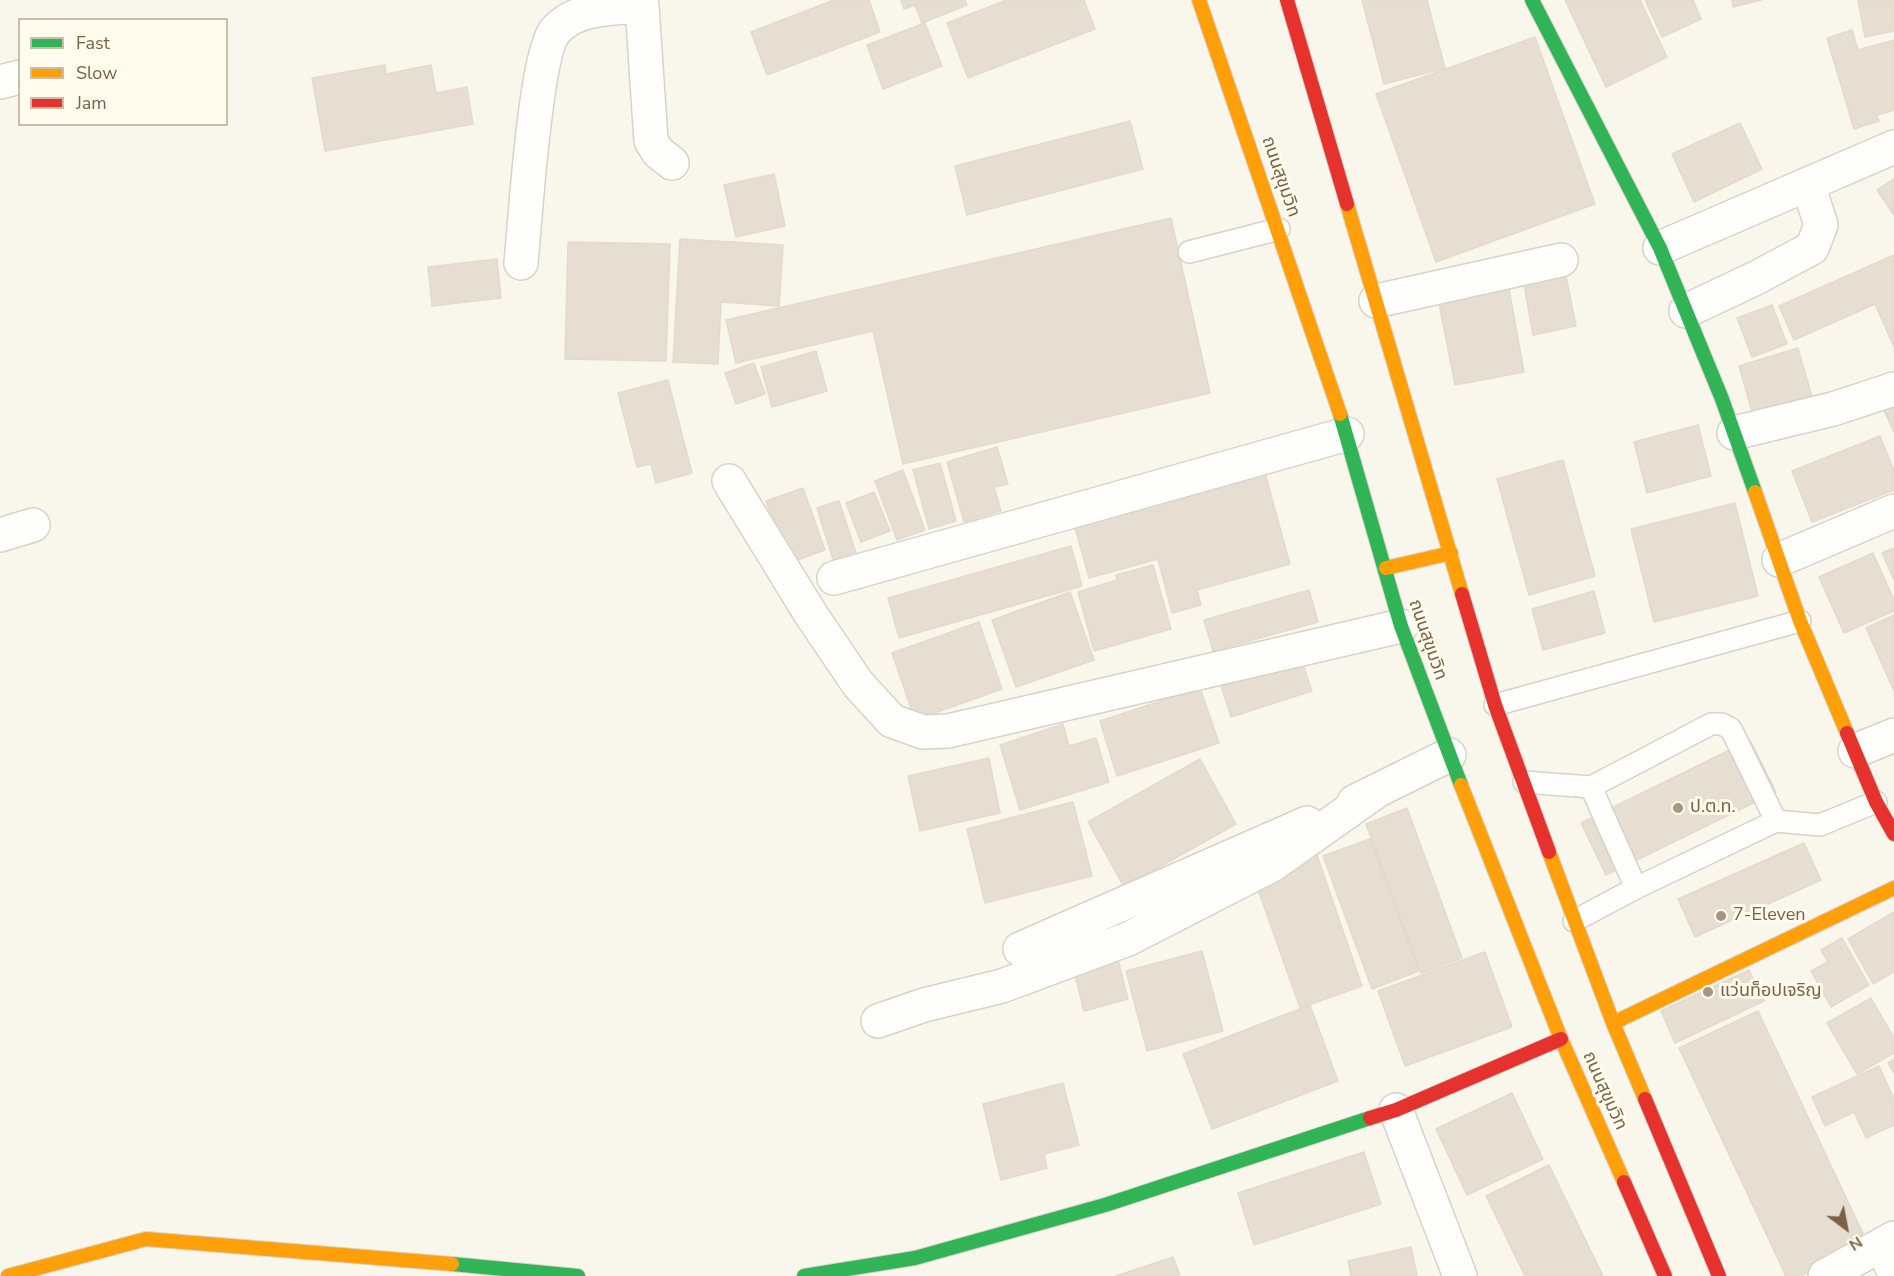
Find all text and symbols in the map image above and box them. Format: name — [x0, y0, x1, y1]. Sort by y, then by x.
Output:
legend — [18, 18, 228, 126]
text: Fast — [76, 31, 110, 55]
text: Slow — [76, 61, 117, 85]
text: Jam — [76, 91, 107, 115]
street label: ถนนสุขุมวิท — [1256, 134, 1304, 220]
street label: ถนนสุขุมวิท — [1403, 597, 1451, 683]
place label: ป.ต.ท. — [1690, 797, 1736, 819]
marker: ป.ต.ท. — [1671, 801, 1685, 815]
place label: 7-Eleven — [1733, 905, 1806, 927]
marker: 7-Eleven — [1714, 909, 1728, 923]
place label: แว่นท็อปเจริญ — [1720, 981, 1822, 1003]
marker: แว่นท็อปเจริญ — [1701, 985, 1715, 999]
street label: ถนนสุขุมวิท — [1577, 1048, 1631, 1134]
north arrow — [1816, 1198, 1876, 1258]
text: N — [1845, 1231, 1866, 1256]

